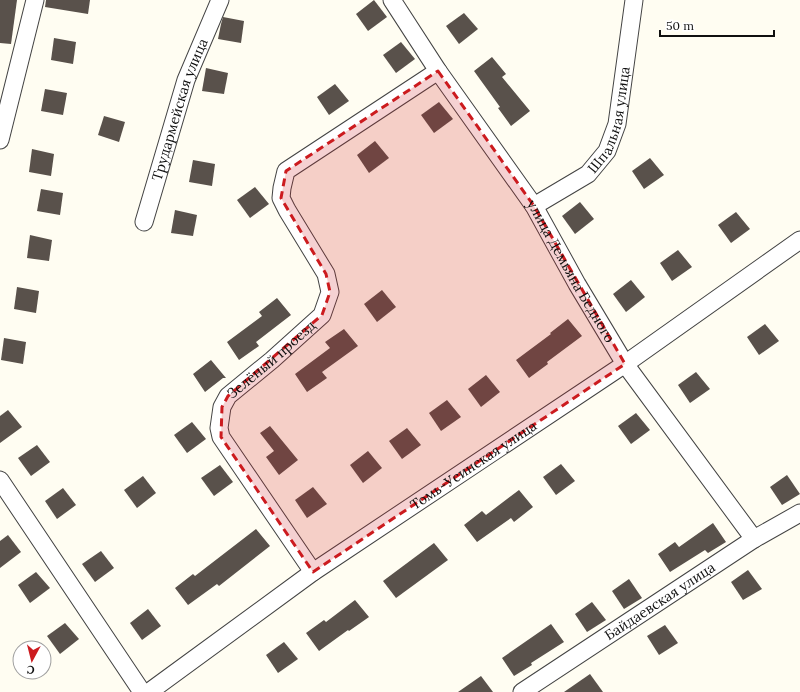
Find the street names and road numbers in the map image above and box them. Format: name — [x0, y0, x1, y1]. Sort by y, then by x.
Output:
street label: Трудармейская улица — [148, 36, 212, 183]
street label: Шпальная улица — [583, 65, 634, 177]
street label: улица Демьяна Бедного — [523, 196, 619, 346]
street label: Зелёный проезд — [223, 316, 319, 402]
street label: Томь-Усинская улица — [407, 416, 540, 514]
street label: Байдаевская улица — [601, 558, 719, 644]

